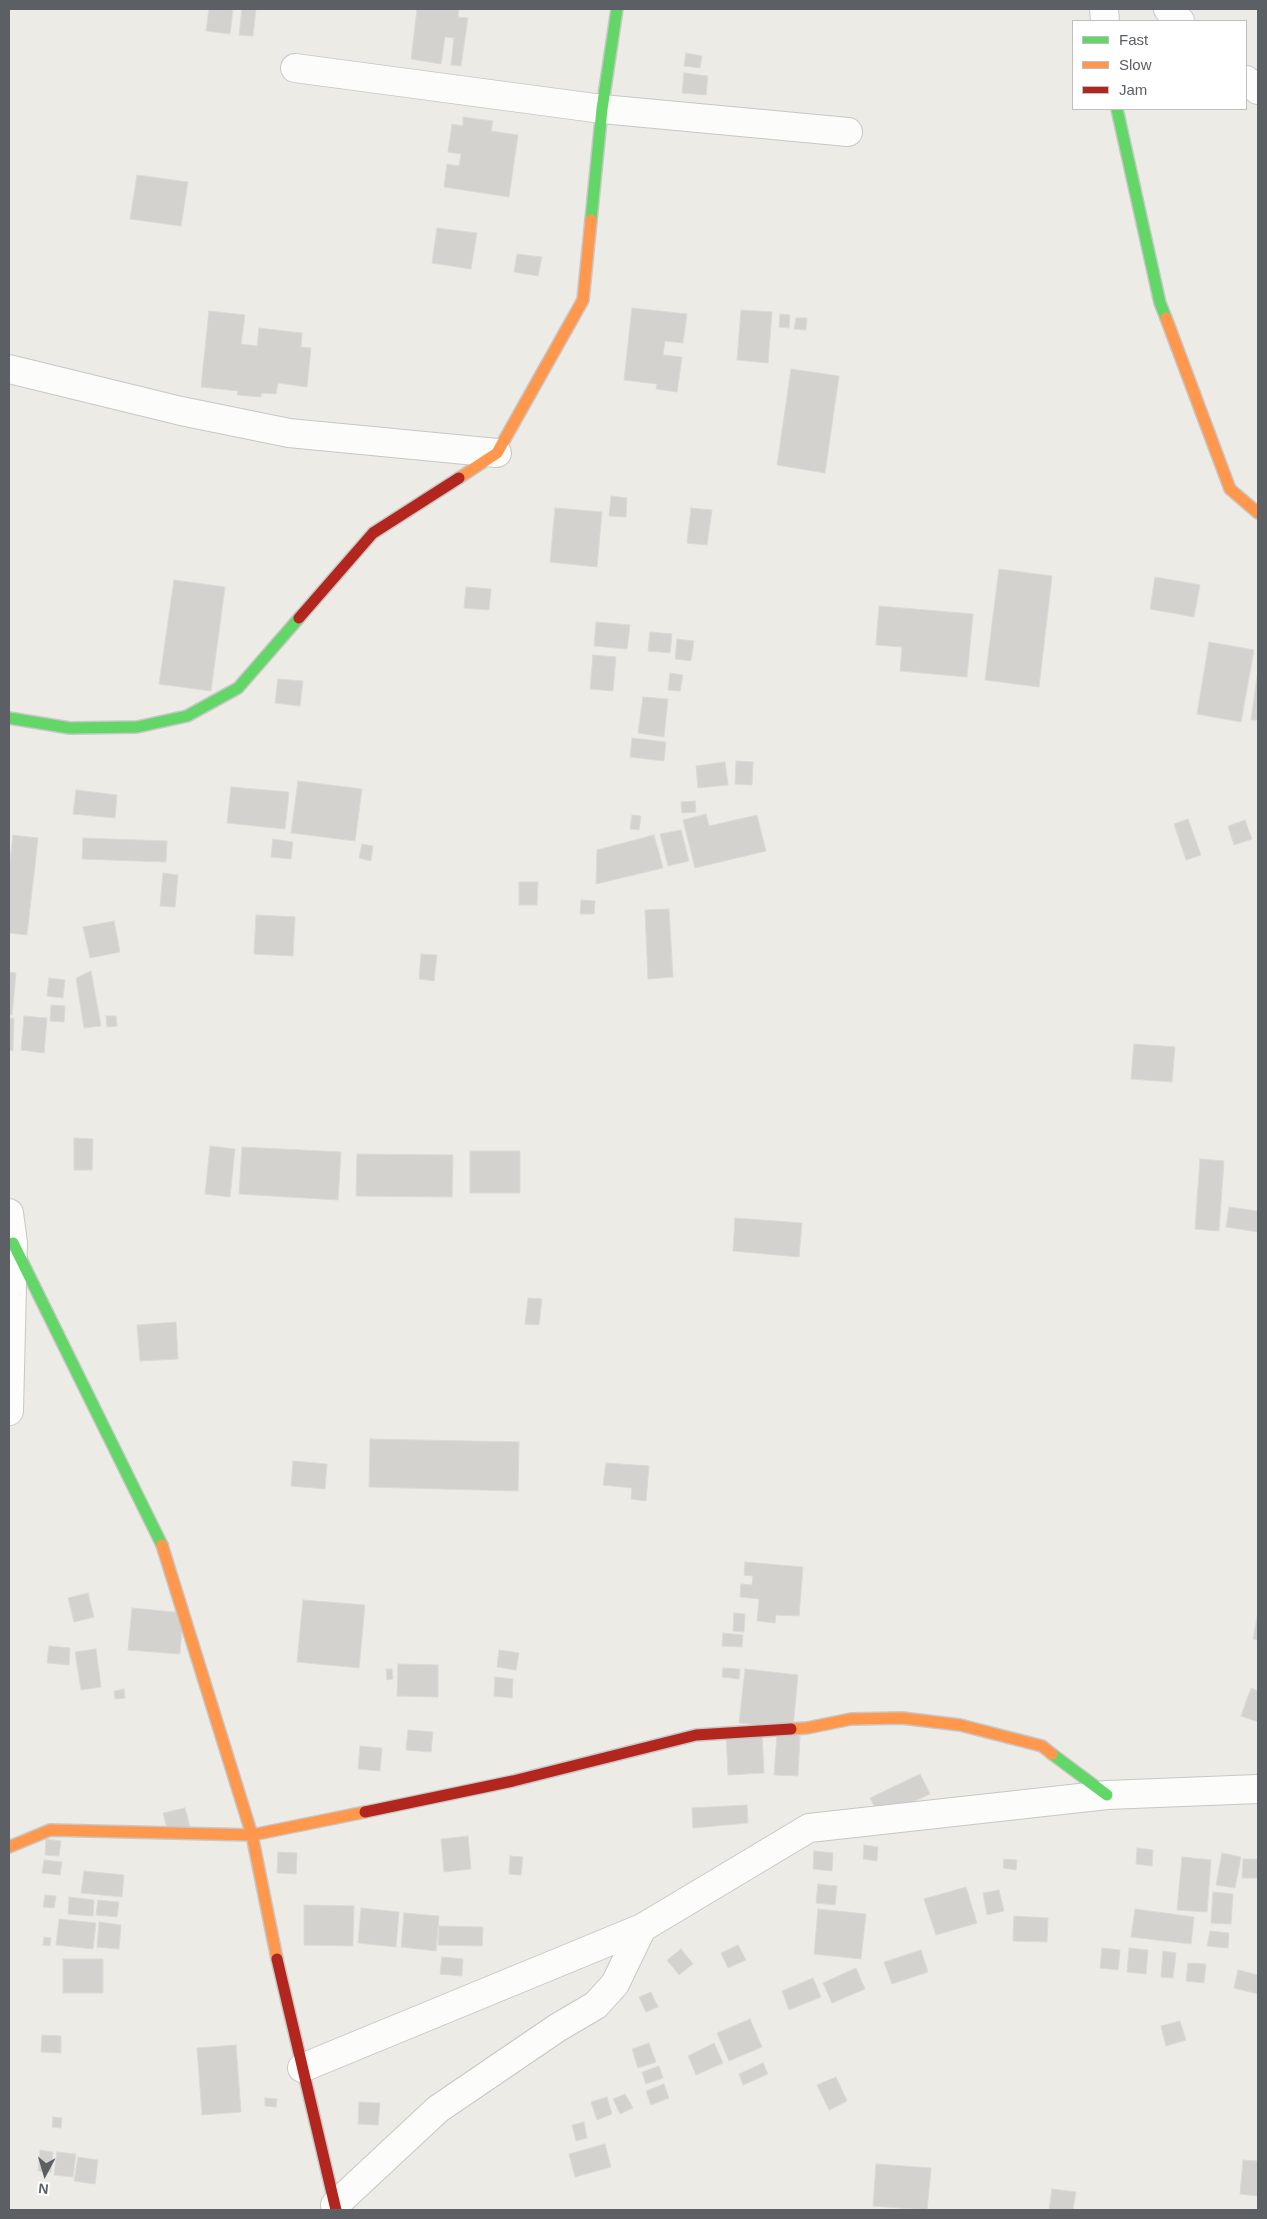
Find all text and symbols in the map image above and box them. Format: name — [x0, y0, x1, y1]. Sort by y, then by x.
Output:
legend — [1072, 20, 1247, 110]
text: Fast — [1119, 31, 1148, 48]
text: Slow — [1119, 56, 1152, 73]
text: Jam — [1119, 81, 1147, 98]
north arrow — [20, 2149, 70, 2199]
text: N — [38, 2180, 49, 2197]

